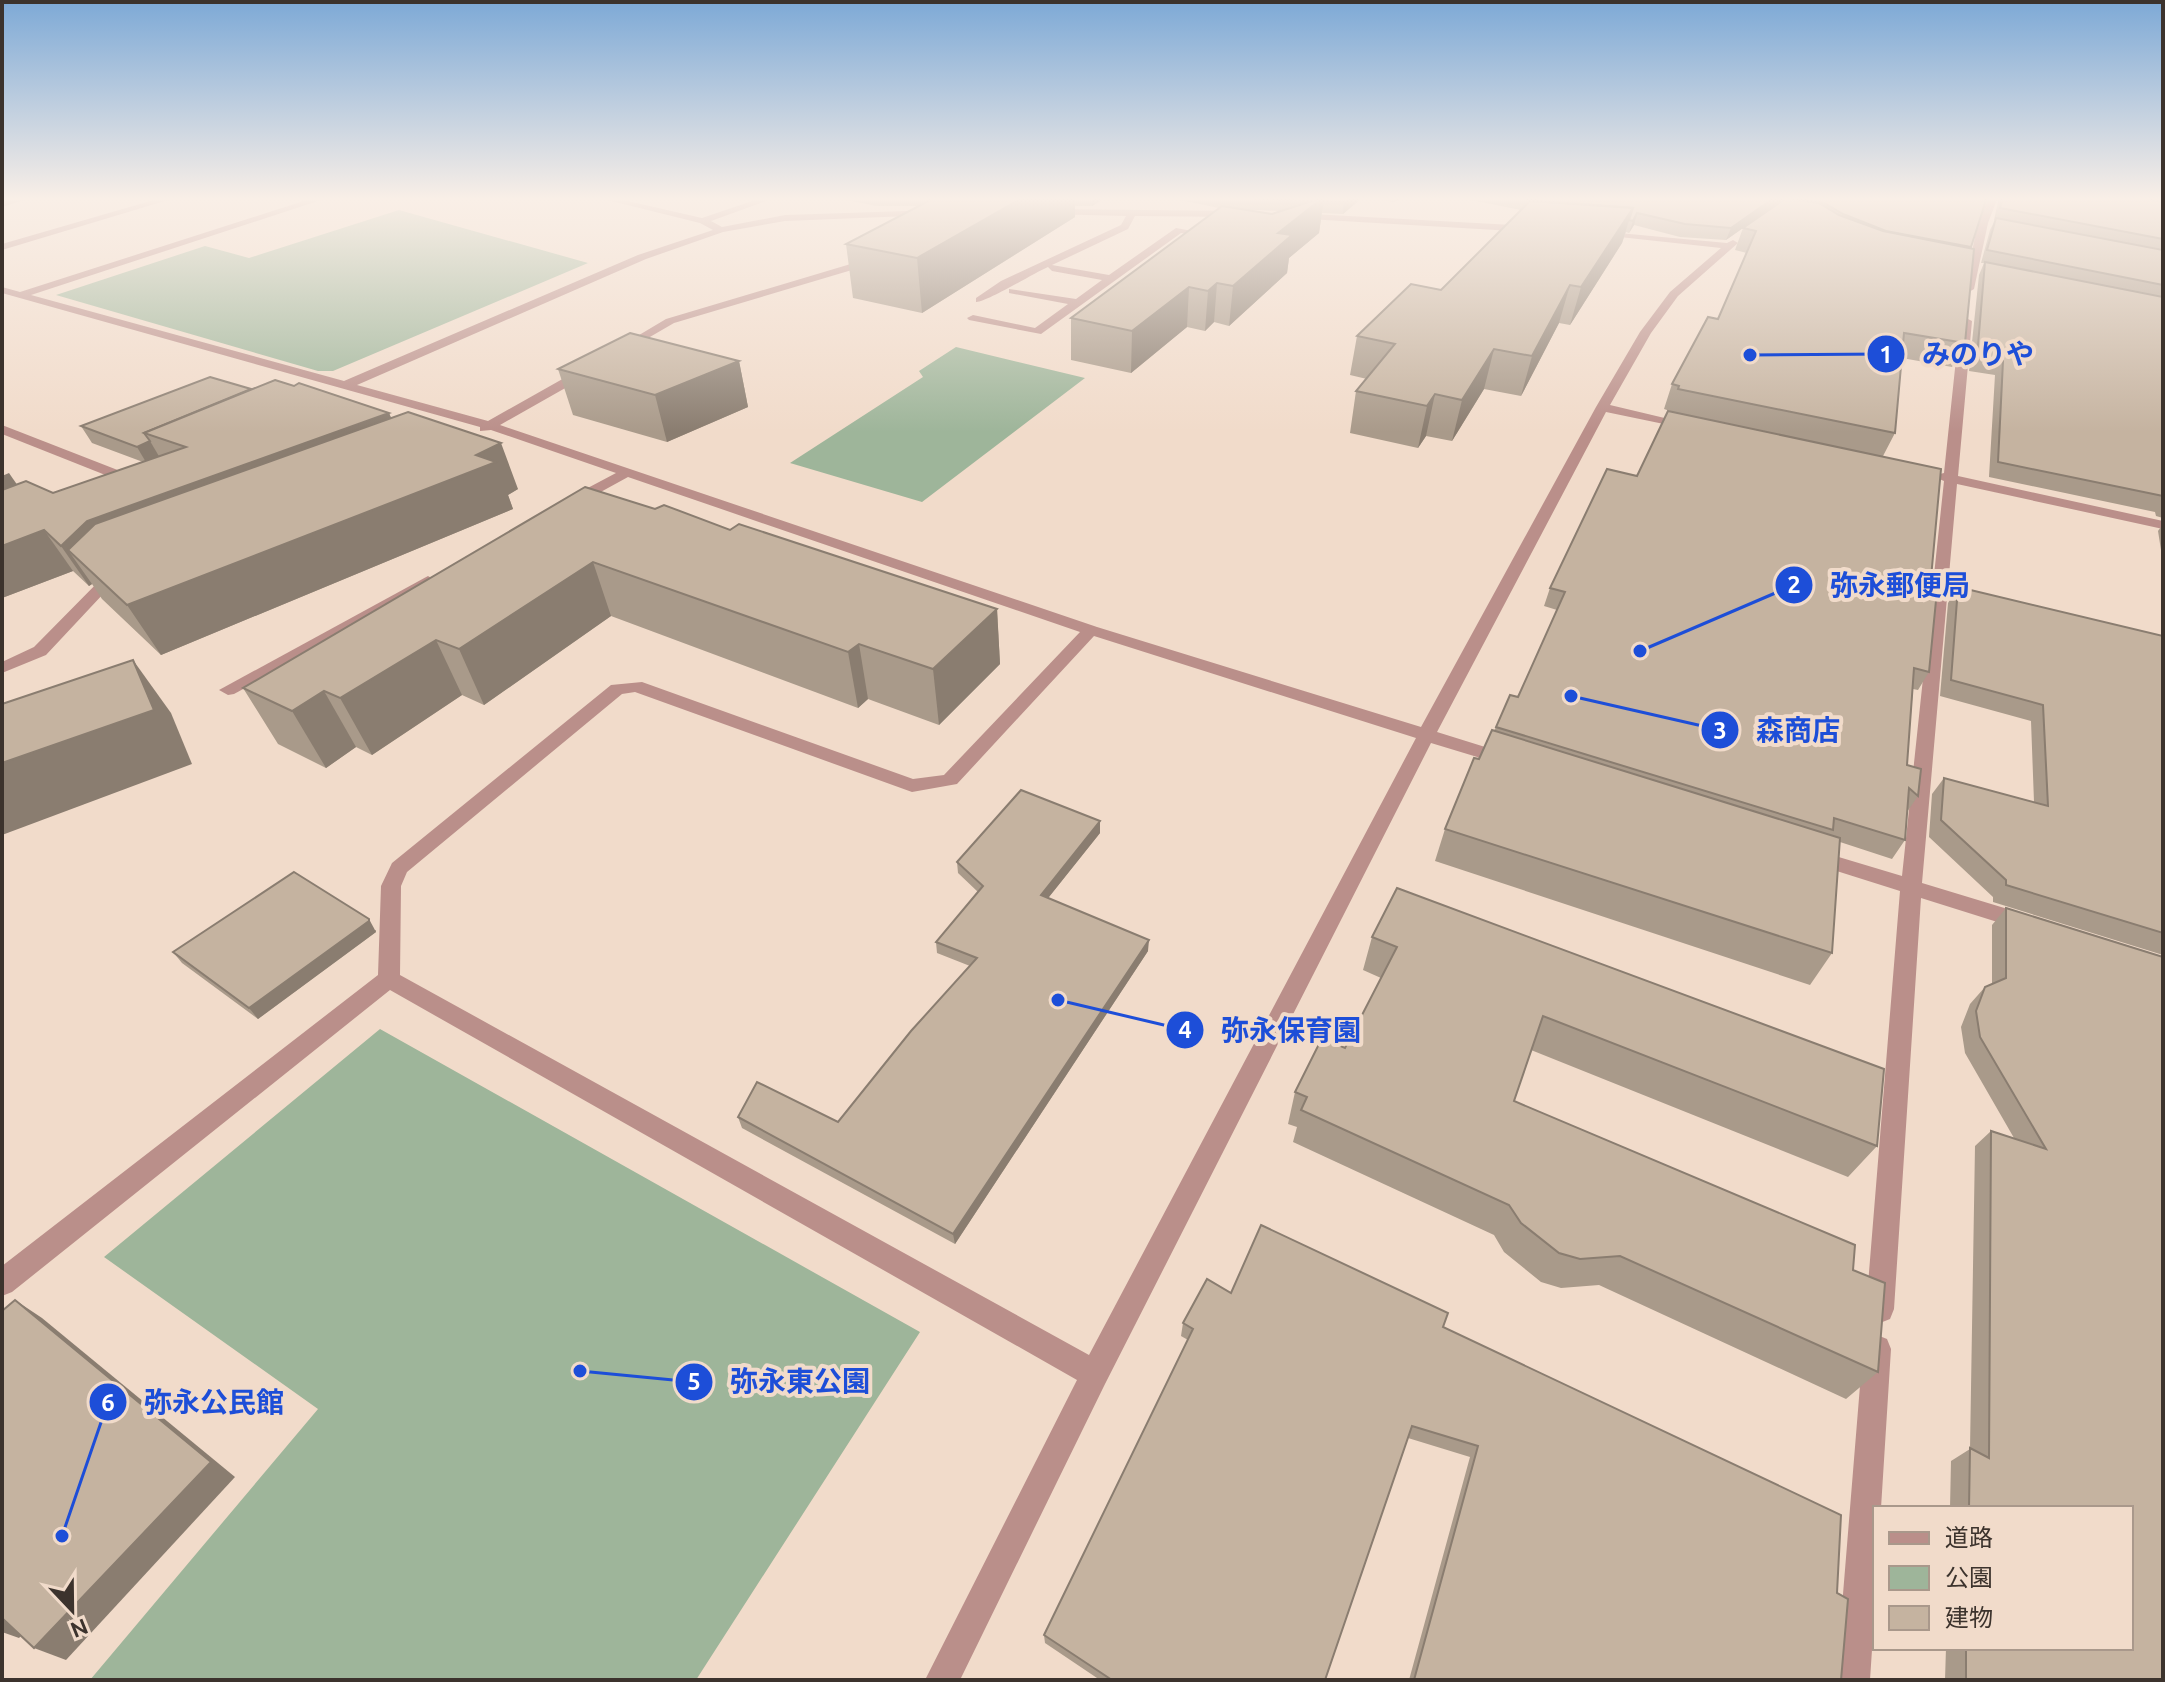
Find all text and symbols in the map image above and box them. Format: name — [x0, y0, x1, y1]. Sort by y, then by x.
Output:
callout: みのりや — [1866, 328, 2050, 380]
text: みのりや — [1922, 338, 2034, 369]
text: 1 — [1879, 341, 1893, 368]
callout: 弥永郵便局 — [1774, 559, 1986, 611]
text: 弥永郵便局 — [1830, 569, 1970, 600]
text: 2 — [1787, 571, 1801, 598]
callout: 森商店 — [1700, 704, 1856, 756]
text: 森商店 — [1756, 714, 1840, 745]
text: 3 — [1713, 717, 1727, 744]
callout: 弥永保育園 — [1165, 1004, 1377, 1056]
text: 弥永保育園 — [1221, 1014, 1361, 1045]
text: 4 — [1178, 1016, 1192, 1043]
callout: 弥永東公園 — [674, 1356, 886, 1408]
text: 弥永東公園 — [730, 1365, 870, 1396]
text: 5 — [687, 1368, 701, 1395]
callout: 弥永公民館 — [88, 1376, 300, 1428]
text: 弥永公民館 — [144, 1386, 284, 1417]
text: 6 — [101, 1389, 115, 1416]
legend — [1873, 1506, 2133, 1650]
text: 道路 — [1945, 1524, 1993, 1551]
text: 公園 — [1945, 1564, 1993, 1591]
north arrow — [32, 1570, 112, 1650]
text: 建物 — [1945, 1604, 1993, 1631]
text: N — [67, 1614, 92, 1644]

